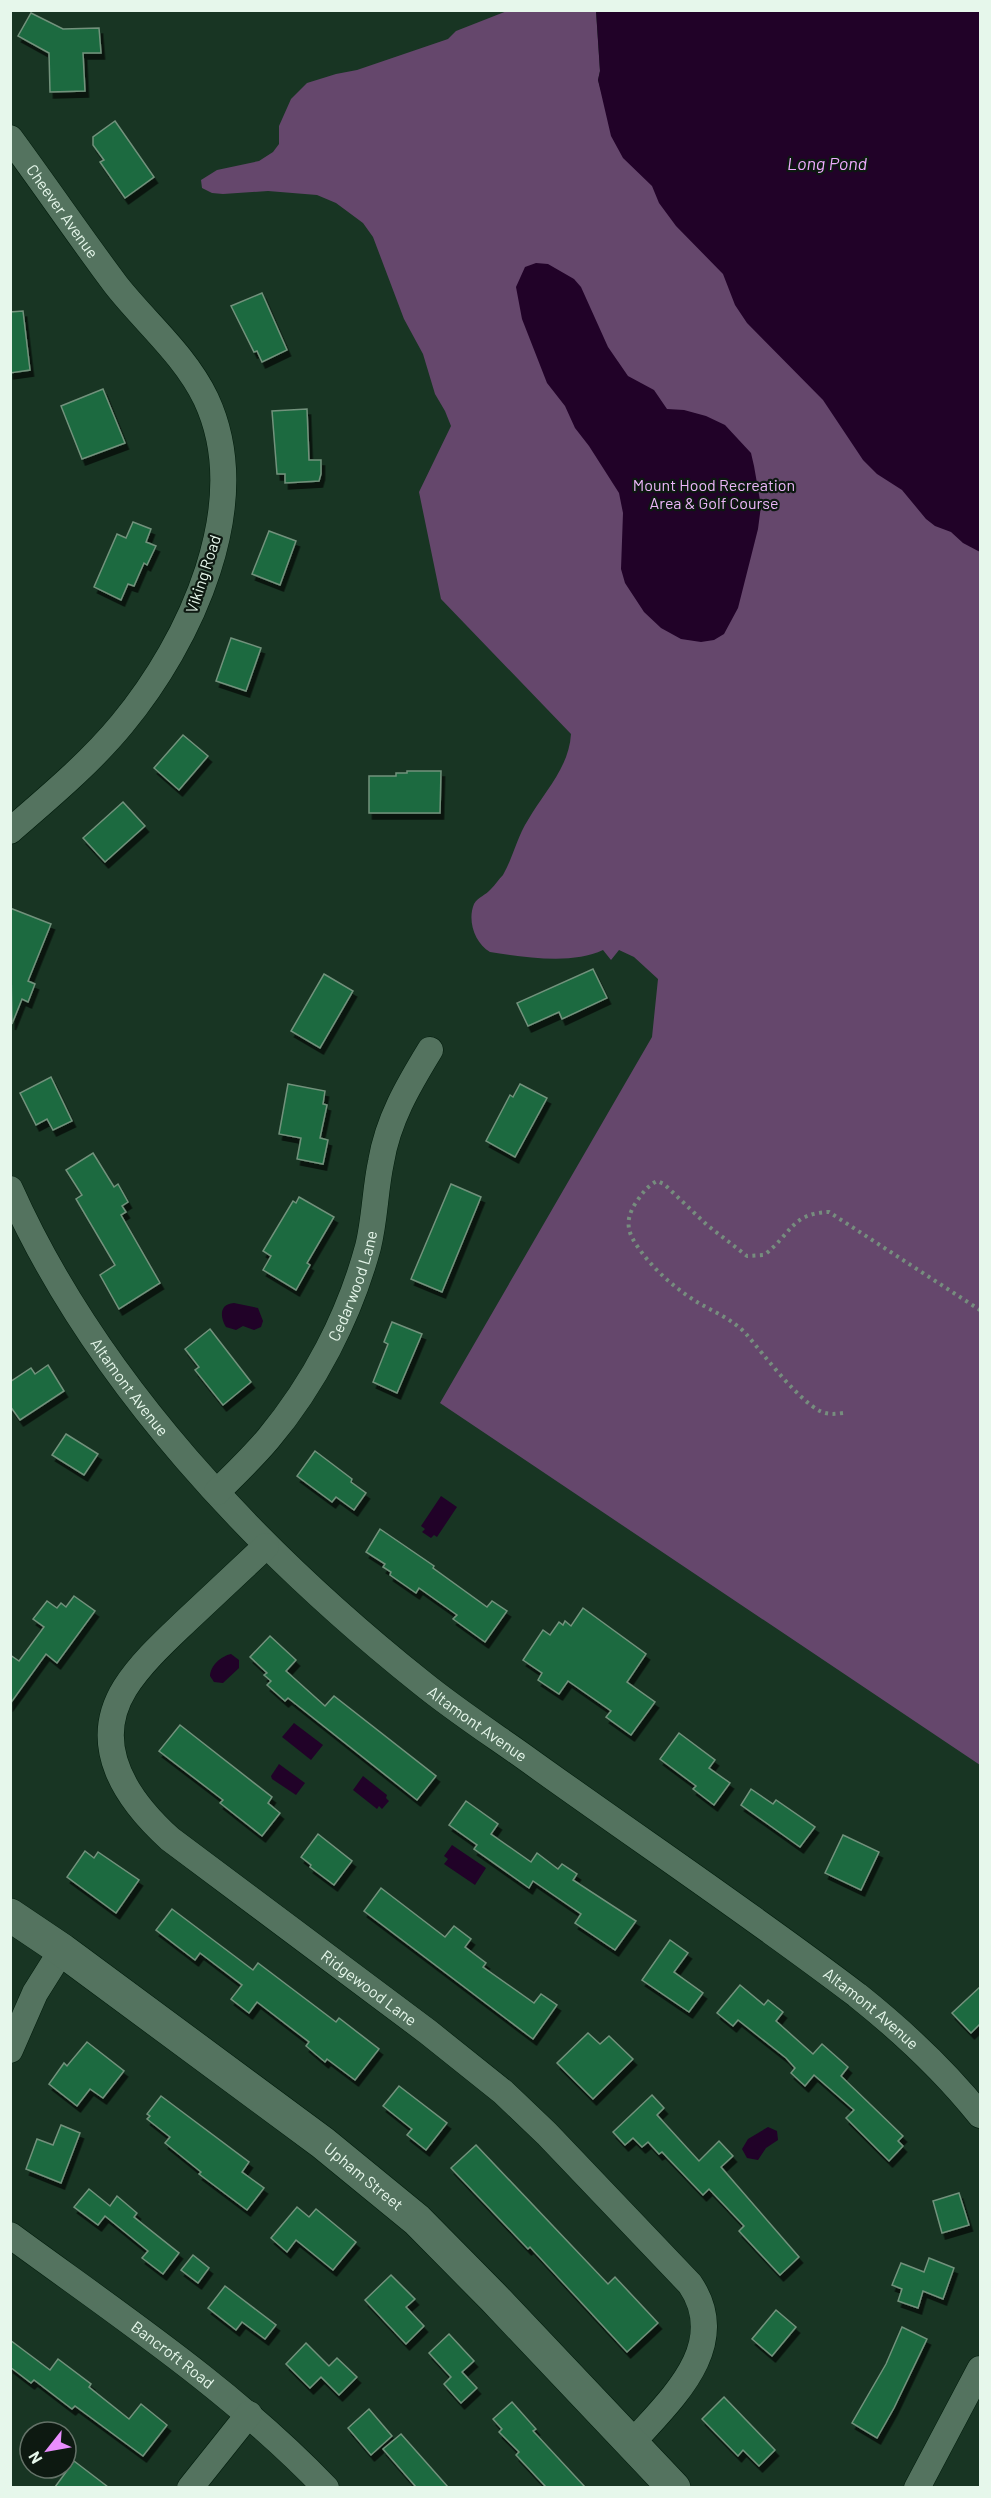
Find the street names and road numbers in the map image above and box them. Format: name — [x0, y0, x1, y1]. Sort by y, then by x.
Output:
street label: Cheever Avenue — [23, 160, 103, 262]
street label: Viking Road — [181, 532, 224, 615]
street label: Cedarwood Lane — [323, 1229, 380, 1344]
street label: Altamont Avenue — [87, 1334, 173, 1440]
street label: Altamont Avenue — [424, 1681, 531, 1765]
street label: Ridgewood Lane — [318, 1946, 421, 2029]
street label: Altamont Avenue — [820, 1963, 923, 2053]
street label: Upham Street — [321, 2138, 407, 2214]
street label: Bancroft Road — [128, 2316, 218, 2392]

